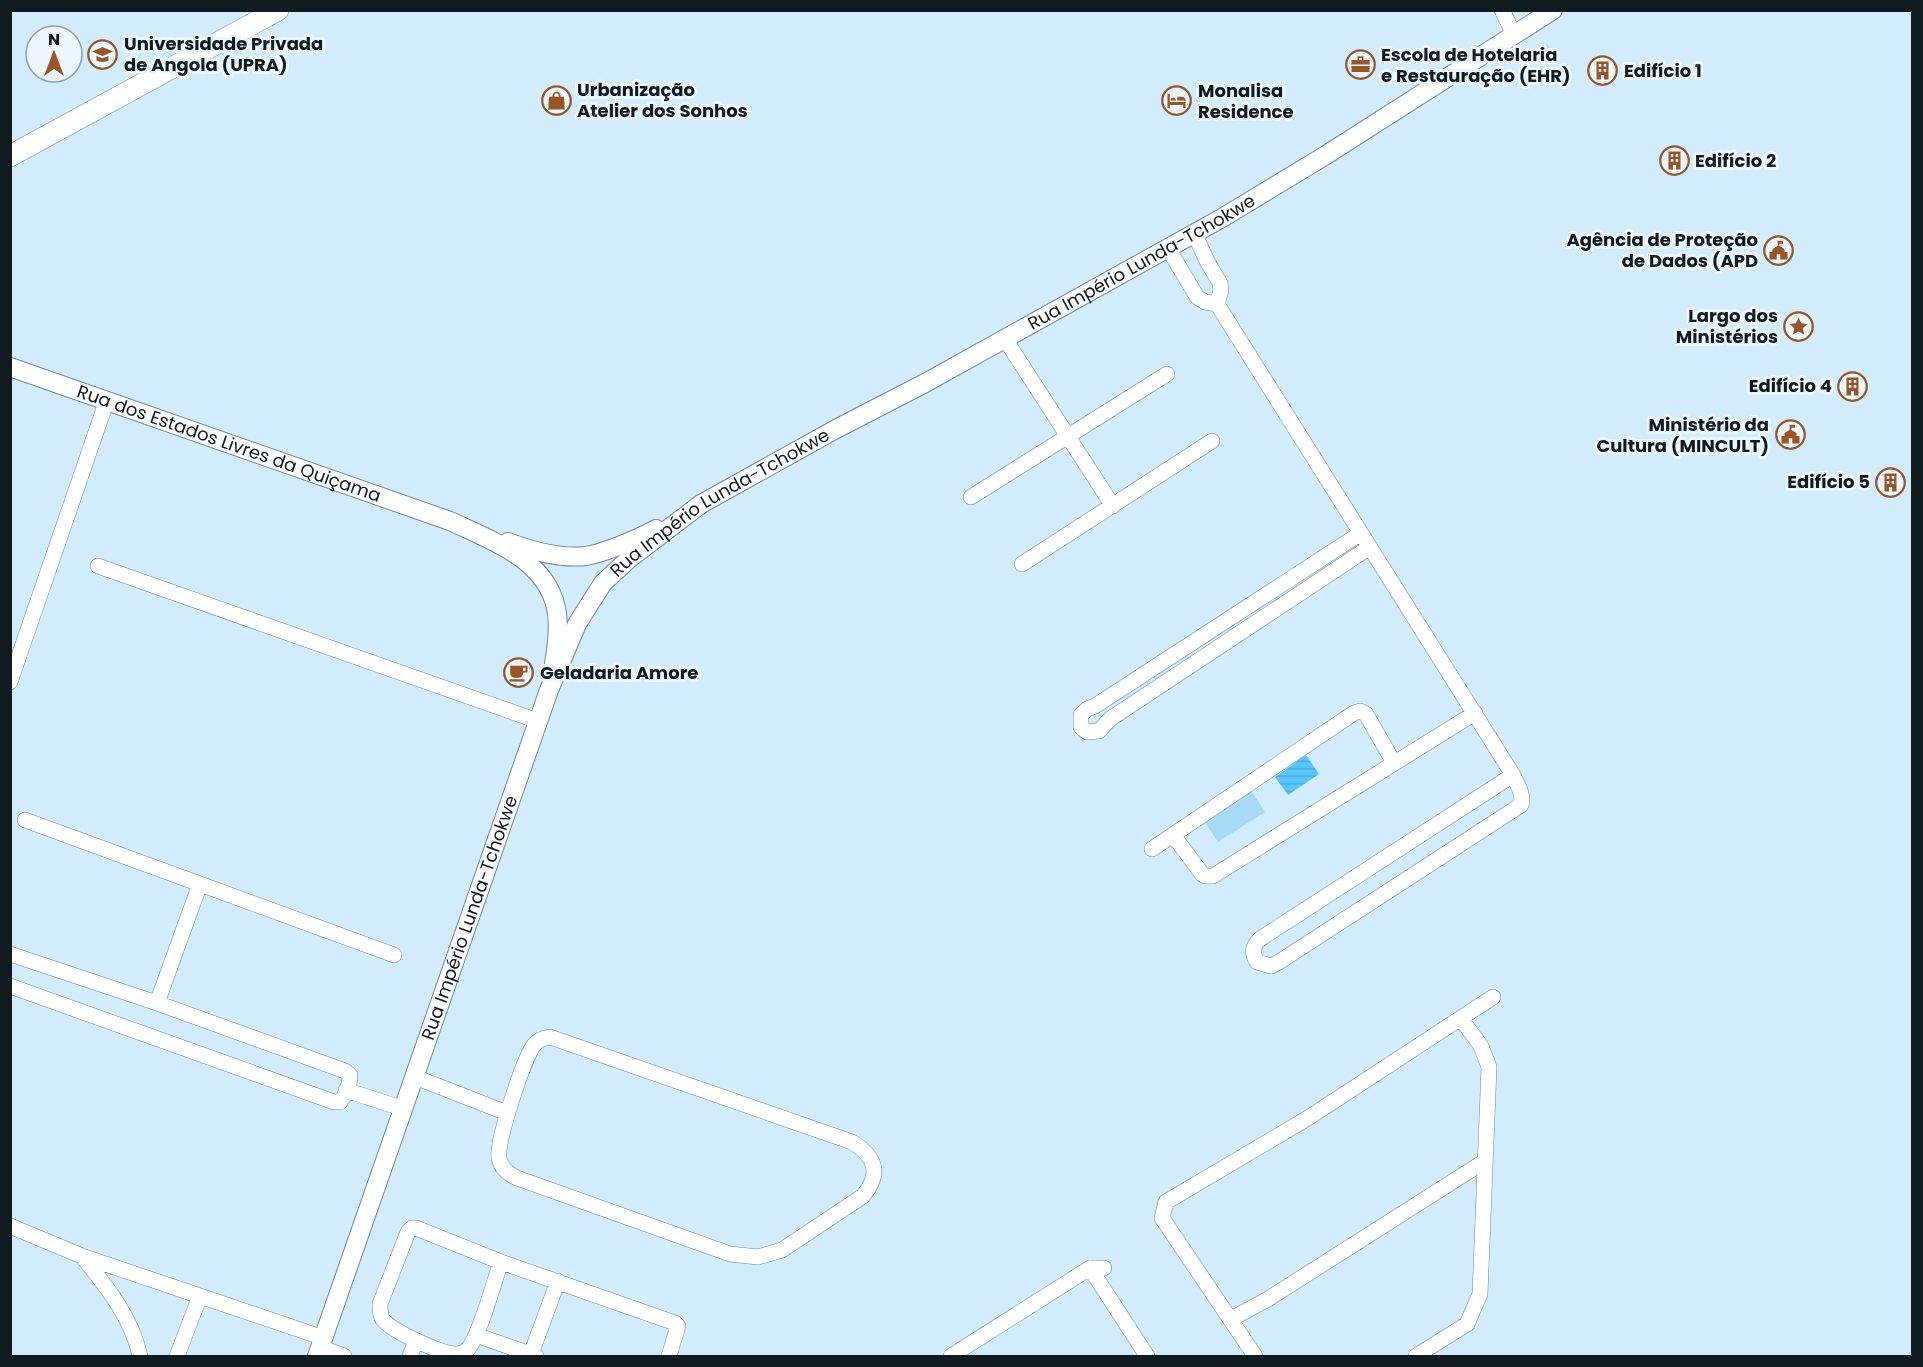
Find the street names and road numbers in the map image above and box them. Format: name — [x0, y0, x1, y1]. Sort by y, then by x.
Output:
street label: Rua Império Lunda-Tchokwe — [1023, 188, 1260, 336]
street label: Rua dos Estados Livres da Quiçama — [74, 378, 384, 508]
street label: Rua Império Lunda-Tchokwe — [604, 422, 834, 582]
street label: Rua Império Lunda-Tchokwe — [415, 792, 523, 1043]

